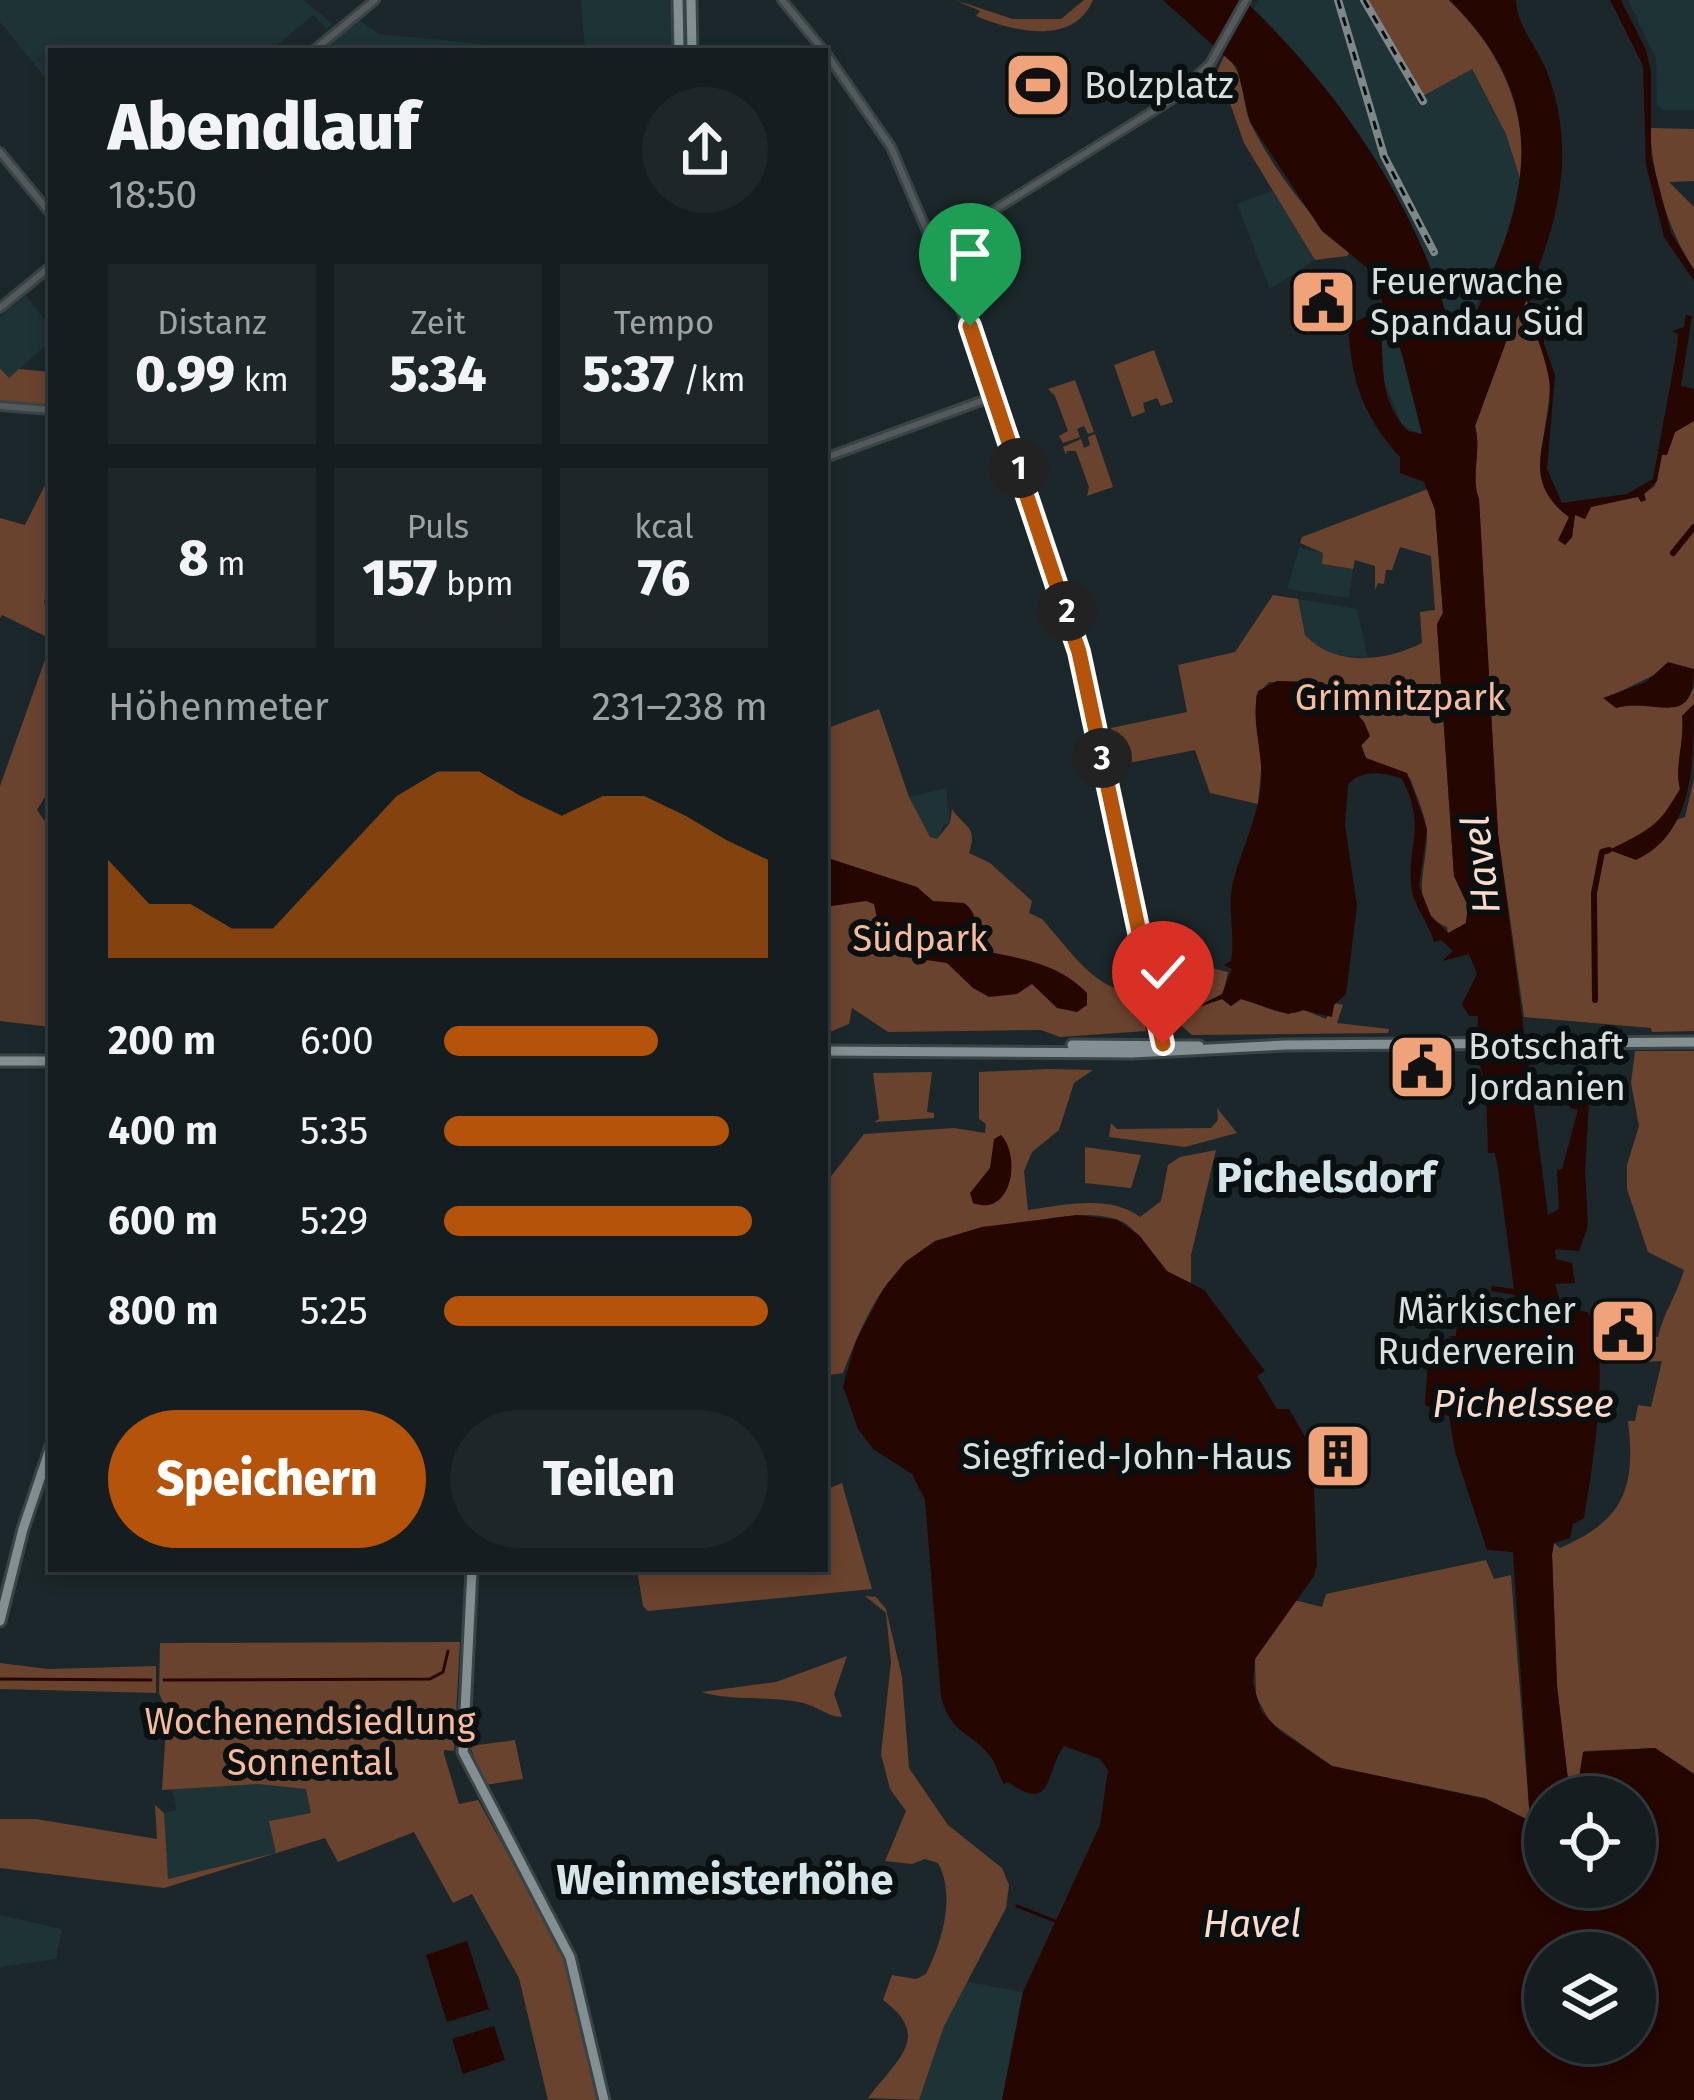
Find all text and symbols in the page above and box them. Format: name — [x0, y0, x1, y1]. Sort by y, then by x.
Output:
sports icon: Bolzplatz — [1003, 50, 1073, 120]
place label: Bolzplatz — [1084, 64, 1234, 108]
text: Abendlauf — [108, 87, 418, 166]
button: share — [642, 87, 768, 213]
text: 18:50 — [108, 172, 197, 218]
pin — [919, 203, 1021, 326]
icon: arrive — [937, 221, 1003, 287]
place label: Feuerwache Spandau Süd — [1370, 260, 1585, 345]
public building icon: Feuerwache Spandau Süd — [1288, 267, 1358, 337]
text: Distanz — [157, 303, 267, 343]
text: Zeit — [410, 303, 466, 343]
text: Tempo — [614, 303, 714, 343]
text: 0.99 — [135, 343, 235, 405]
text: 5:34 — [389, 343, 487, 405]
text: 5:37 — [583, 343, 674, 405]
text: km — [235, 360, 289, 400]
text: /km — [674, 360, 745, 400]
pin: 1 — [989, 438, 1049, 498]
text: 1 — [1011, 448, 1027, 488]
text: Puls — [407, 507, 469, 547]
text: kcal — [634, 507, 694, 547]
text: 8 — [178, 527, 209, 589]
text: m — [209, 544, 246, 584]
text: 157 — [363, 547, 437, 609]
text: 76 — [638, 547, 690, 609]
text: bpm — [437, 564, 513, 604]
pin: 2 — [1037, 581, 1097, 641]
text: 2 — [1058, 591, 1076, 631]
park label: Grimnitzpark — [1295, 676, 1506, 720]
text: Höhenmeter — [108, 684, 329, 730]
text: 231–238 m — [592, 684, 768, 730]
pin: 3 — [1072, 728, 1132, 788]
text: 3 — [1093, 738, 1111, 778]
water label: Havel — [1452, 813, 1510, 917]
park label: Südpark — [852, 917, 988, 961]
pin — [1112, 921, 1214, 1044]
icon: check — [1130, 939, 1196, 1005]
text: 200 m — [108, 1018, 216, 1064]
text: 6:00 — [300, 1018, 374, 1064]
place label: Botschaft Jordanien — [1468, 1025, 1626, 1110]
public building icon: Botschaft Jordanien — [1387, 1032, 1457, 1102]
text: 400 m — [108, 1108, 218, 1154]
text: 5:35 — [300, 1108, 368, 1154]
district label: Pichelsdorf — [1217, 1153, 1439, 1203]
text: 600 m — [108, 1198, 218, 1244]
text: 5:29 — [300, 1198, 368, 1244]
text: 800 m — [108, 1288, 219, 1334]
text: 5:25 — [300, 1288, 368, 1334]
place label: Märkischer Ruderverein — [1377, 1289, 1576, 1374]
public building icon: Märkischer Ruderverein — [1588, 1296, 1658, 1366]
water label: Pichelssee — [1432, 1381, 1614, 1427]
button: Speichern — [108, 1410, 426, 1548]
button: Teilen — [450, 1410, 768, 1548]
building icon: Siegfried-John-Haus — [1303, 1421, 1373, 1491]
place label: Siegfried-John-Haus — [962, 1435, 1292, 1479]
park label: Wochenendsiedlung Sonnental — [144, 1700, 476, 1785]
map controls — [1524, 1776, 1656, 2064]
button: locate — [1524, 1776, 1656, 1908]
district label: Weinmeisterhöhe — [557, 1855, 893, 1905]
water label: Havel — [1203, 1901, 1301, 1947]
button: layers — [1524, 1932, 1656, 2064]

